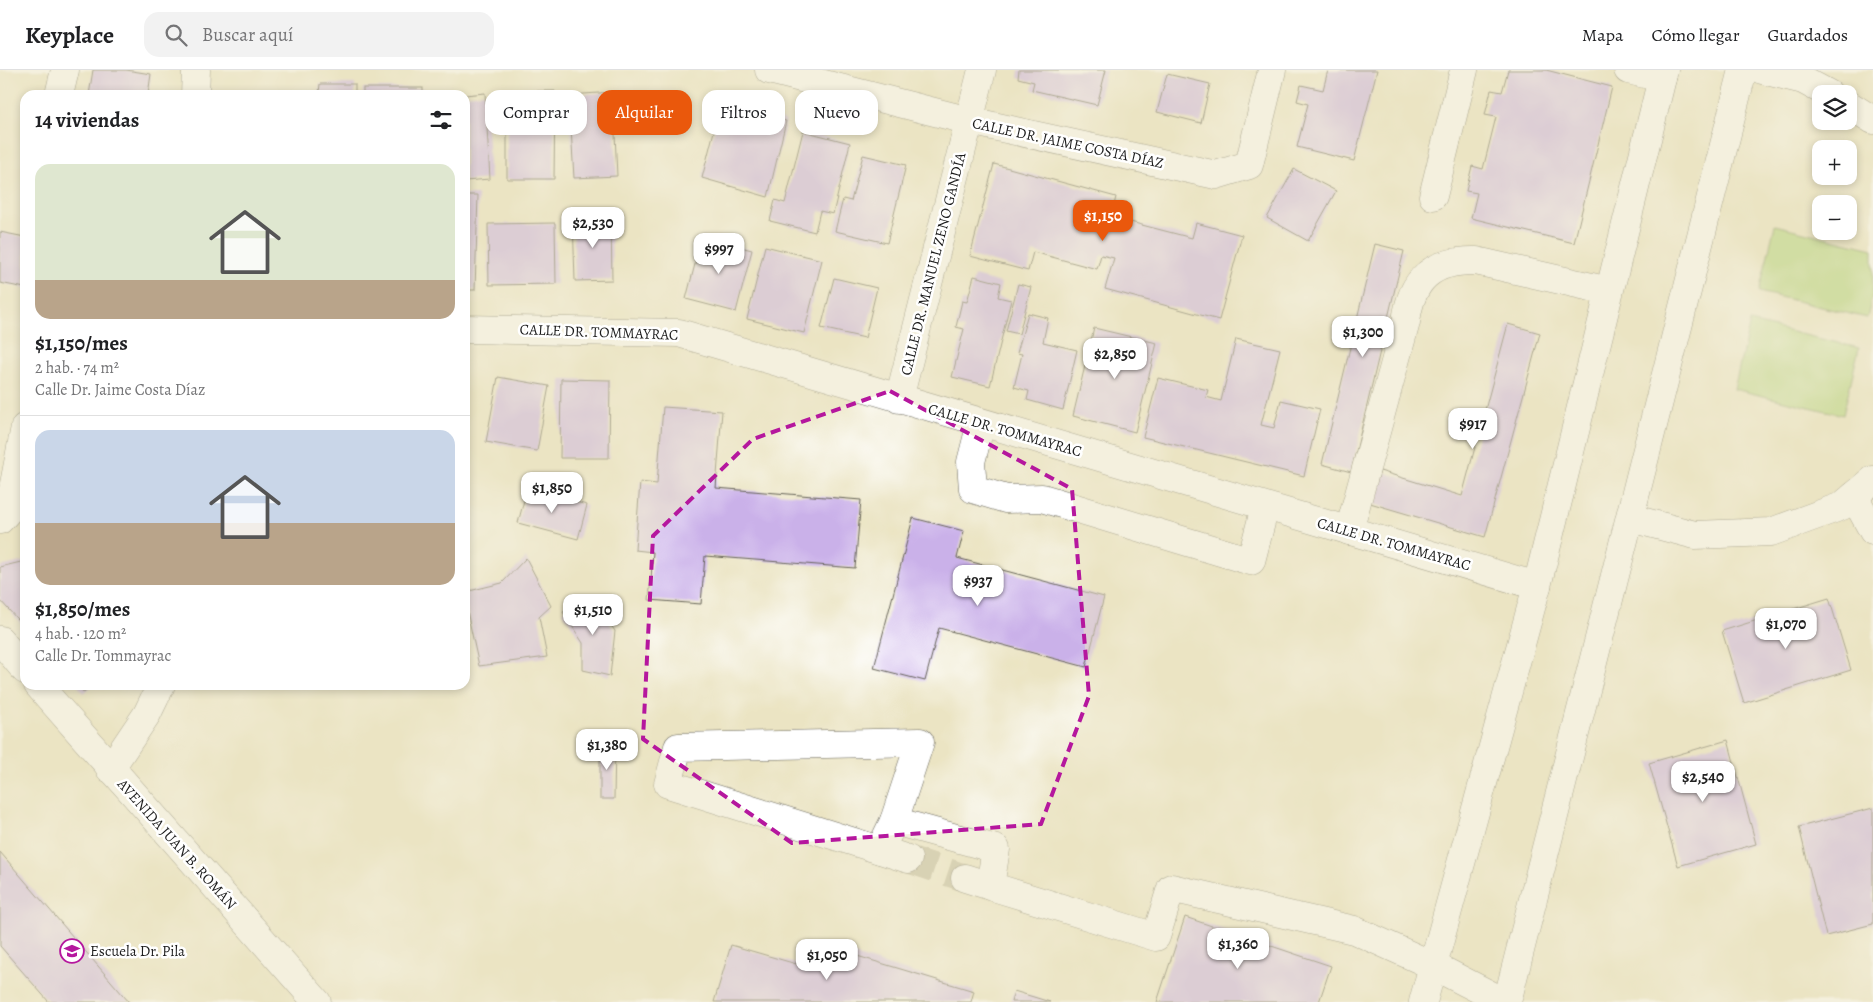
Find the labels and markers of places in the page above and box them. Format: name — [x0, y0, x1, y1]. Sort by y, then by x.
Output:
pin: $1,150 — [1062, 200, 1144, 242]
pin: $2,530 — [552, 206, 634, 249]
pin: $997 — [689, 232, 749, 275]
pin: $1,300 — [1322, 316, 1404, 358]
pin: $2,850 — [1074, 338, 1156, 380]
pin: $917 — [1443, 408, 1503, 450]
pin: $1,850 — [511, 472, 593, 514]
pin: $937 — [948, 564, 1008, 607]
pin: $1,510 — [552, 594, 634, 636]
pin: $1,070 — [1745, 608, 1827, 650]
pin: $1,380 — [566, 728, 648, 771]
pin: $2,540 — [1662, 760, 1744, 803]
pin: $1,360 — [1197, 928, 1279, 970]
school or university icon: Escuela Dr. Pila — [59, 938, 85, 964]
pin: $1,050 — [786, 938, 868, 981]
place label: Escuela Dr. Pila — [90, 941, 185, 961]

